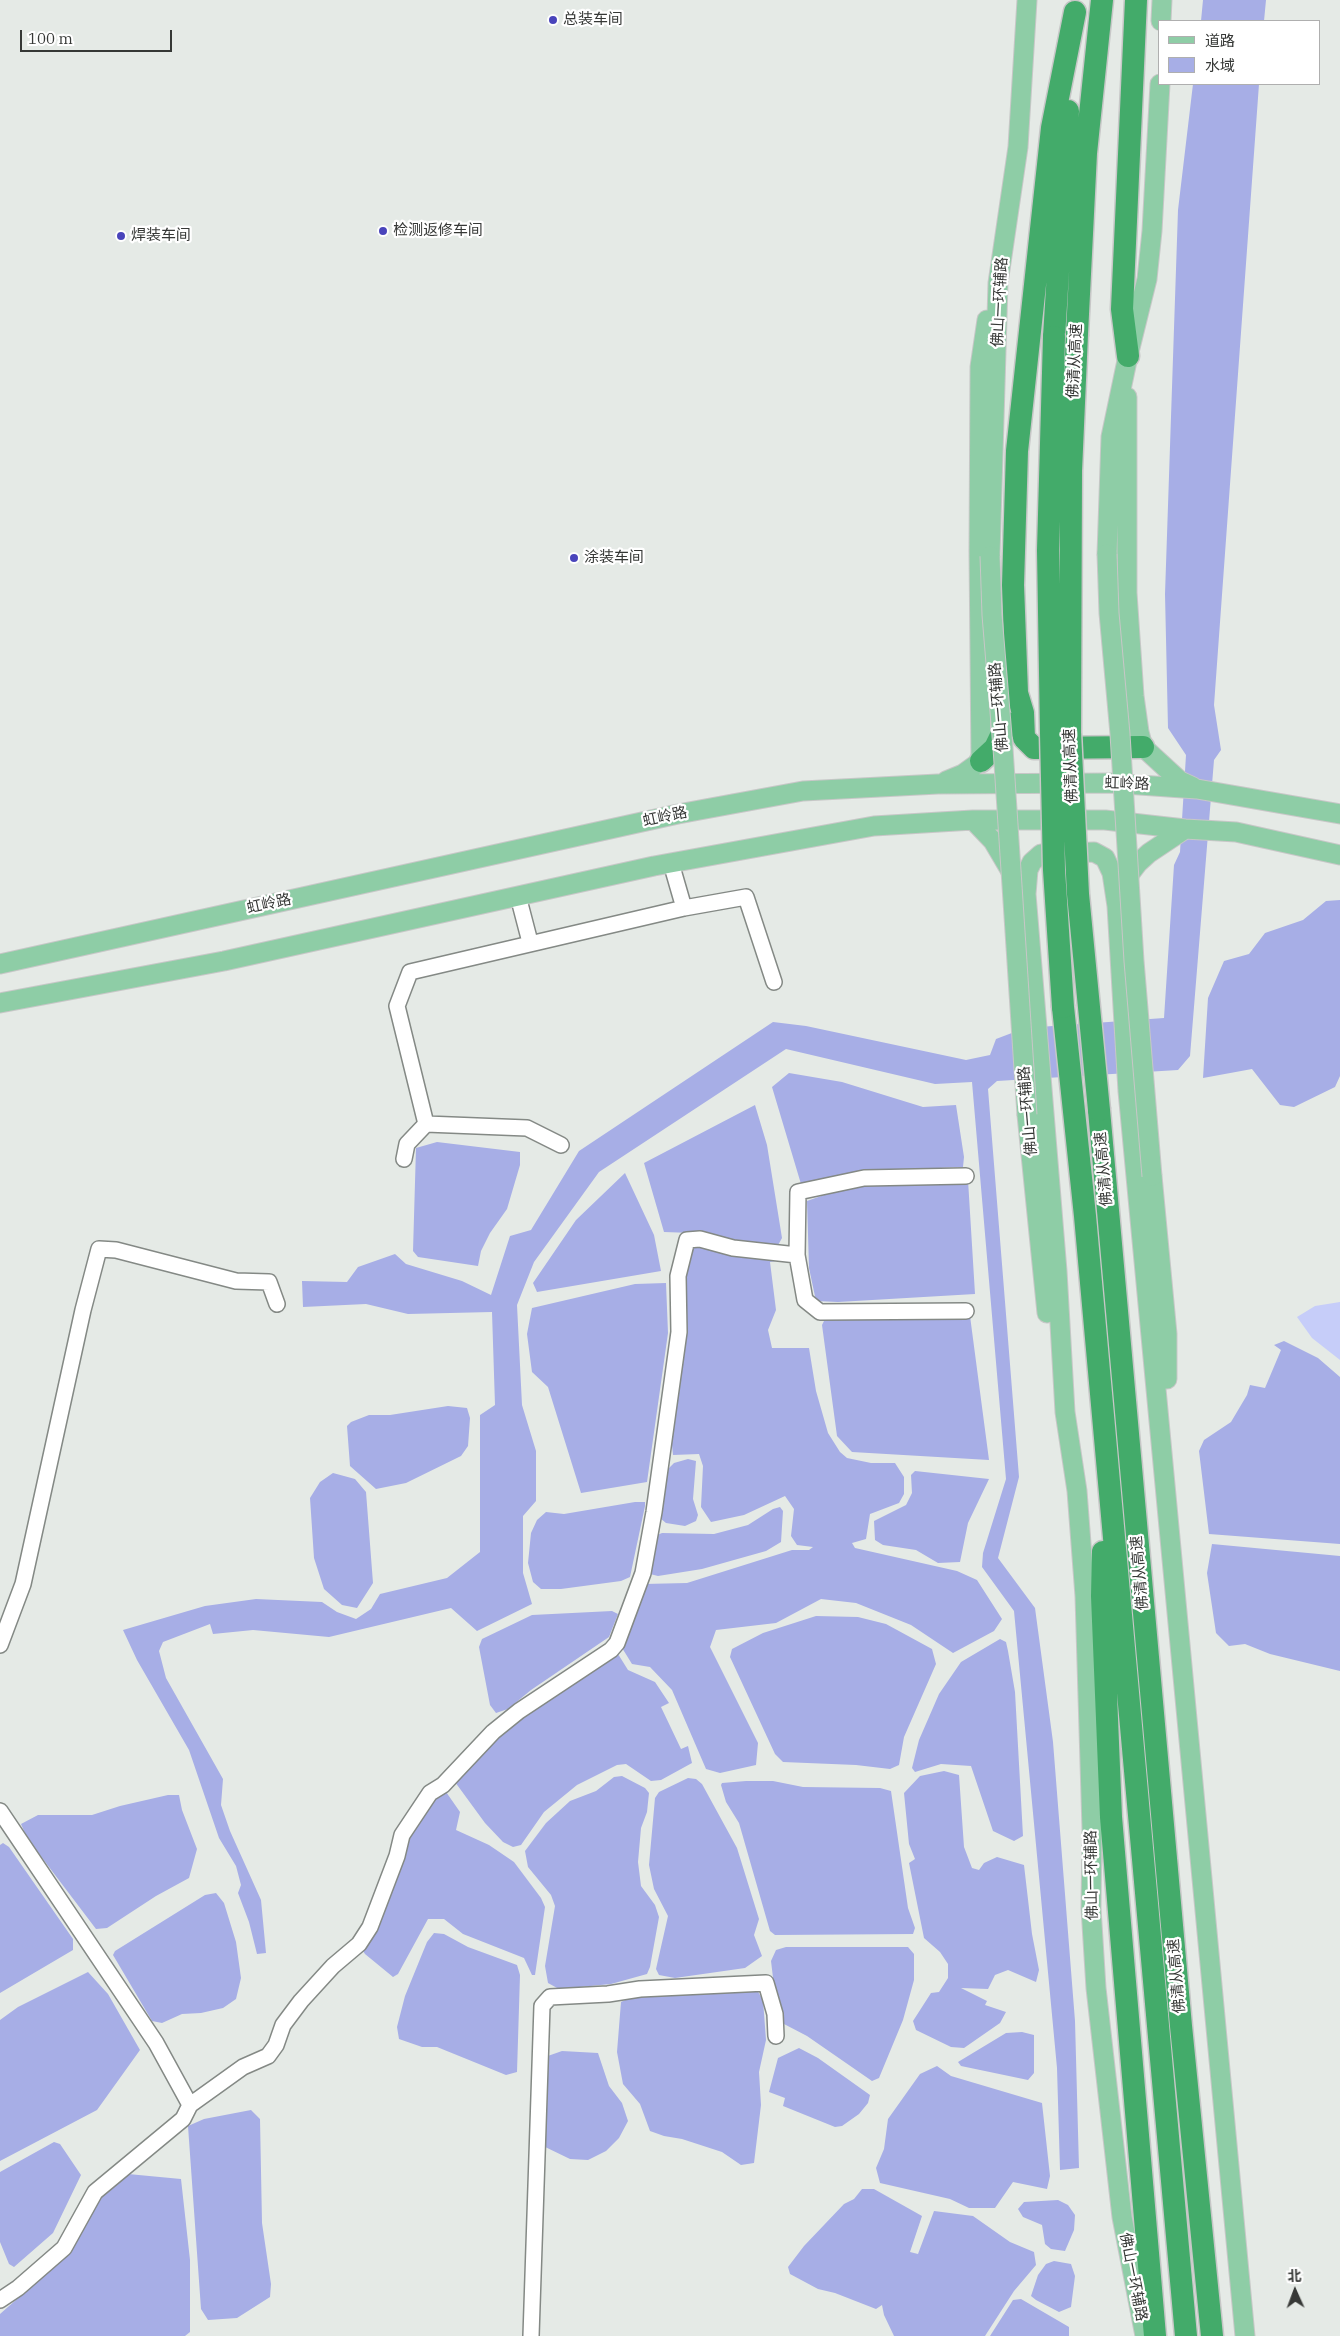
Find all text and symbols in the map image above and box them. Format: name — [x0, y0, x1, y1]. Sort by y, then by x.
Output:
place label: 总装车间 — [563, 11, 623, 29]
marker: 总装车间 — [547, 14, 559, 26]
scale bar — [22, 20, 175, 52]
legend — [1158, 20, 1320, 85]
text: 100 m — [28, 29, 73, 48]
text: 道路 — [1205, 31, 1235, 50]
text: 水域 — [1205, 56, 1235, 75]
place label: 检测返修车间 — [393, 222, 483, 240]
marker: 检测返修车间 — [377, 225, 389, 237]
place label: 焊装车间 — [131, 227, 191, 245]
marker: 焊装车间 — [115, 230, 127, 242]
street label: 佛山一环辅路 — [989, 257, 1011, 347]
street label: 佛清从高速 — [1064, 323, 1086, 399]
place label: 涂装车间 — [584, 549, 644, 567]
marker: 涂装车间 — [568, 552, 580, 564]
street label: 佛山一环辅路 — [986, 661, 1012, 753]
street label: 佛清从高速 — [1061, 728, 1081, 804]
street label: 虹岭路 — [1104, 774, 1150, 794]
street label: 虹岭路 — [641, 804, 689, 830]
street label: 虹岭路 — [245, 891, 293, 917]
street label: 佛山一环辅路 — [1015, 1065, 1041, 1157]
street label: 佛清从高速 — [1092, 1131, 1116, 1207]
street label: 佛清从高速 — [1128, 1535, 1152, 1611]
street label: 佛山一环辅路 — [1082, 1830, 1102, 1920]
street label: 佛清从高速 — [1165, 1938, 1189, 2014]
street label: 佛山一环辅路 — [1116, 2231, 1150, 2323]
north arrow — [1270, 2266, 1320, 2316]
text: 北 — [1287, 2267, 1302, 2285]

